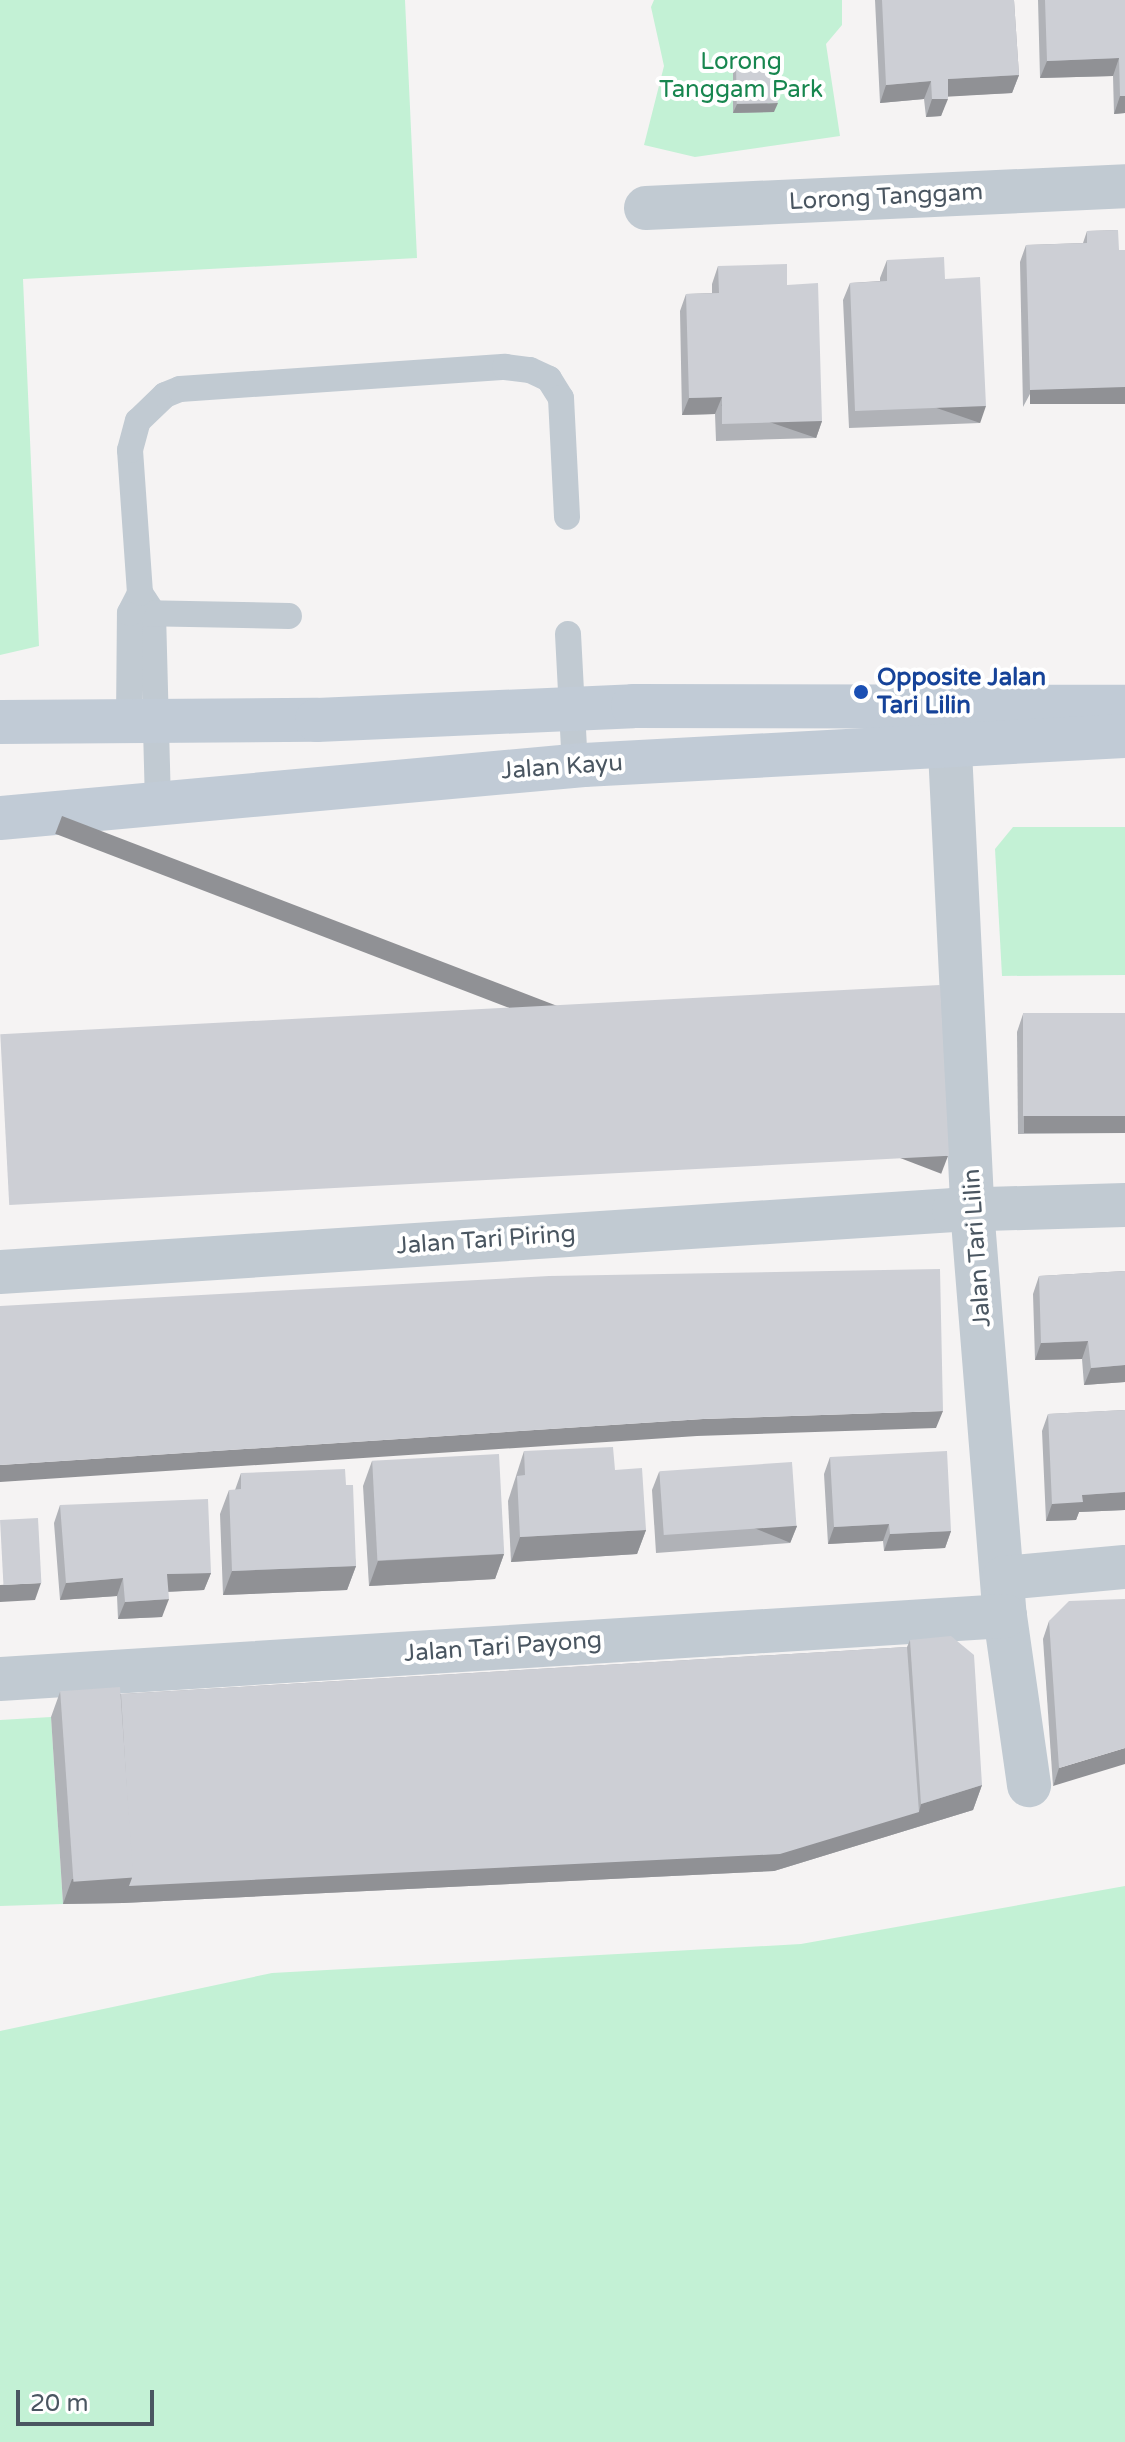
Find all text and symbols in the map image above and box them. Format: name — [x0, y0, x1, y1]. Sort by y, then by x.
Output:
park label: Lorong Tanggam Park — [659, 48, 823, 104]
street label: Lorong Tanggam — [788, 178, 984, 216]
place label: Opposite Jalan Tari Lilin — [877, 664, 1046, 720]
marker: Opposite Jalan Tari Lilin — [852, 683, 870, 701]
street label: Jalan Kayu — [500, 748, 624, 786]
street label: Jalan Tari Lilin — [957, 1168, 997, 1328]
street label: Jalan Tari Piring — [396, 1219, 576, 1261]
street label: Jalan Tari Payong — [403, 1626, 603, 1668]
scale bar — [20, 2374, 158, 2424]
text: 20 m — [30, 2389, 88, 2418]

